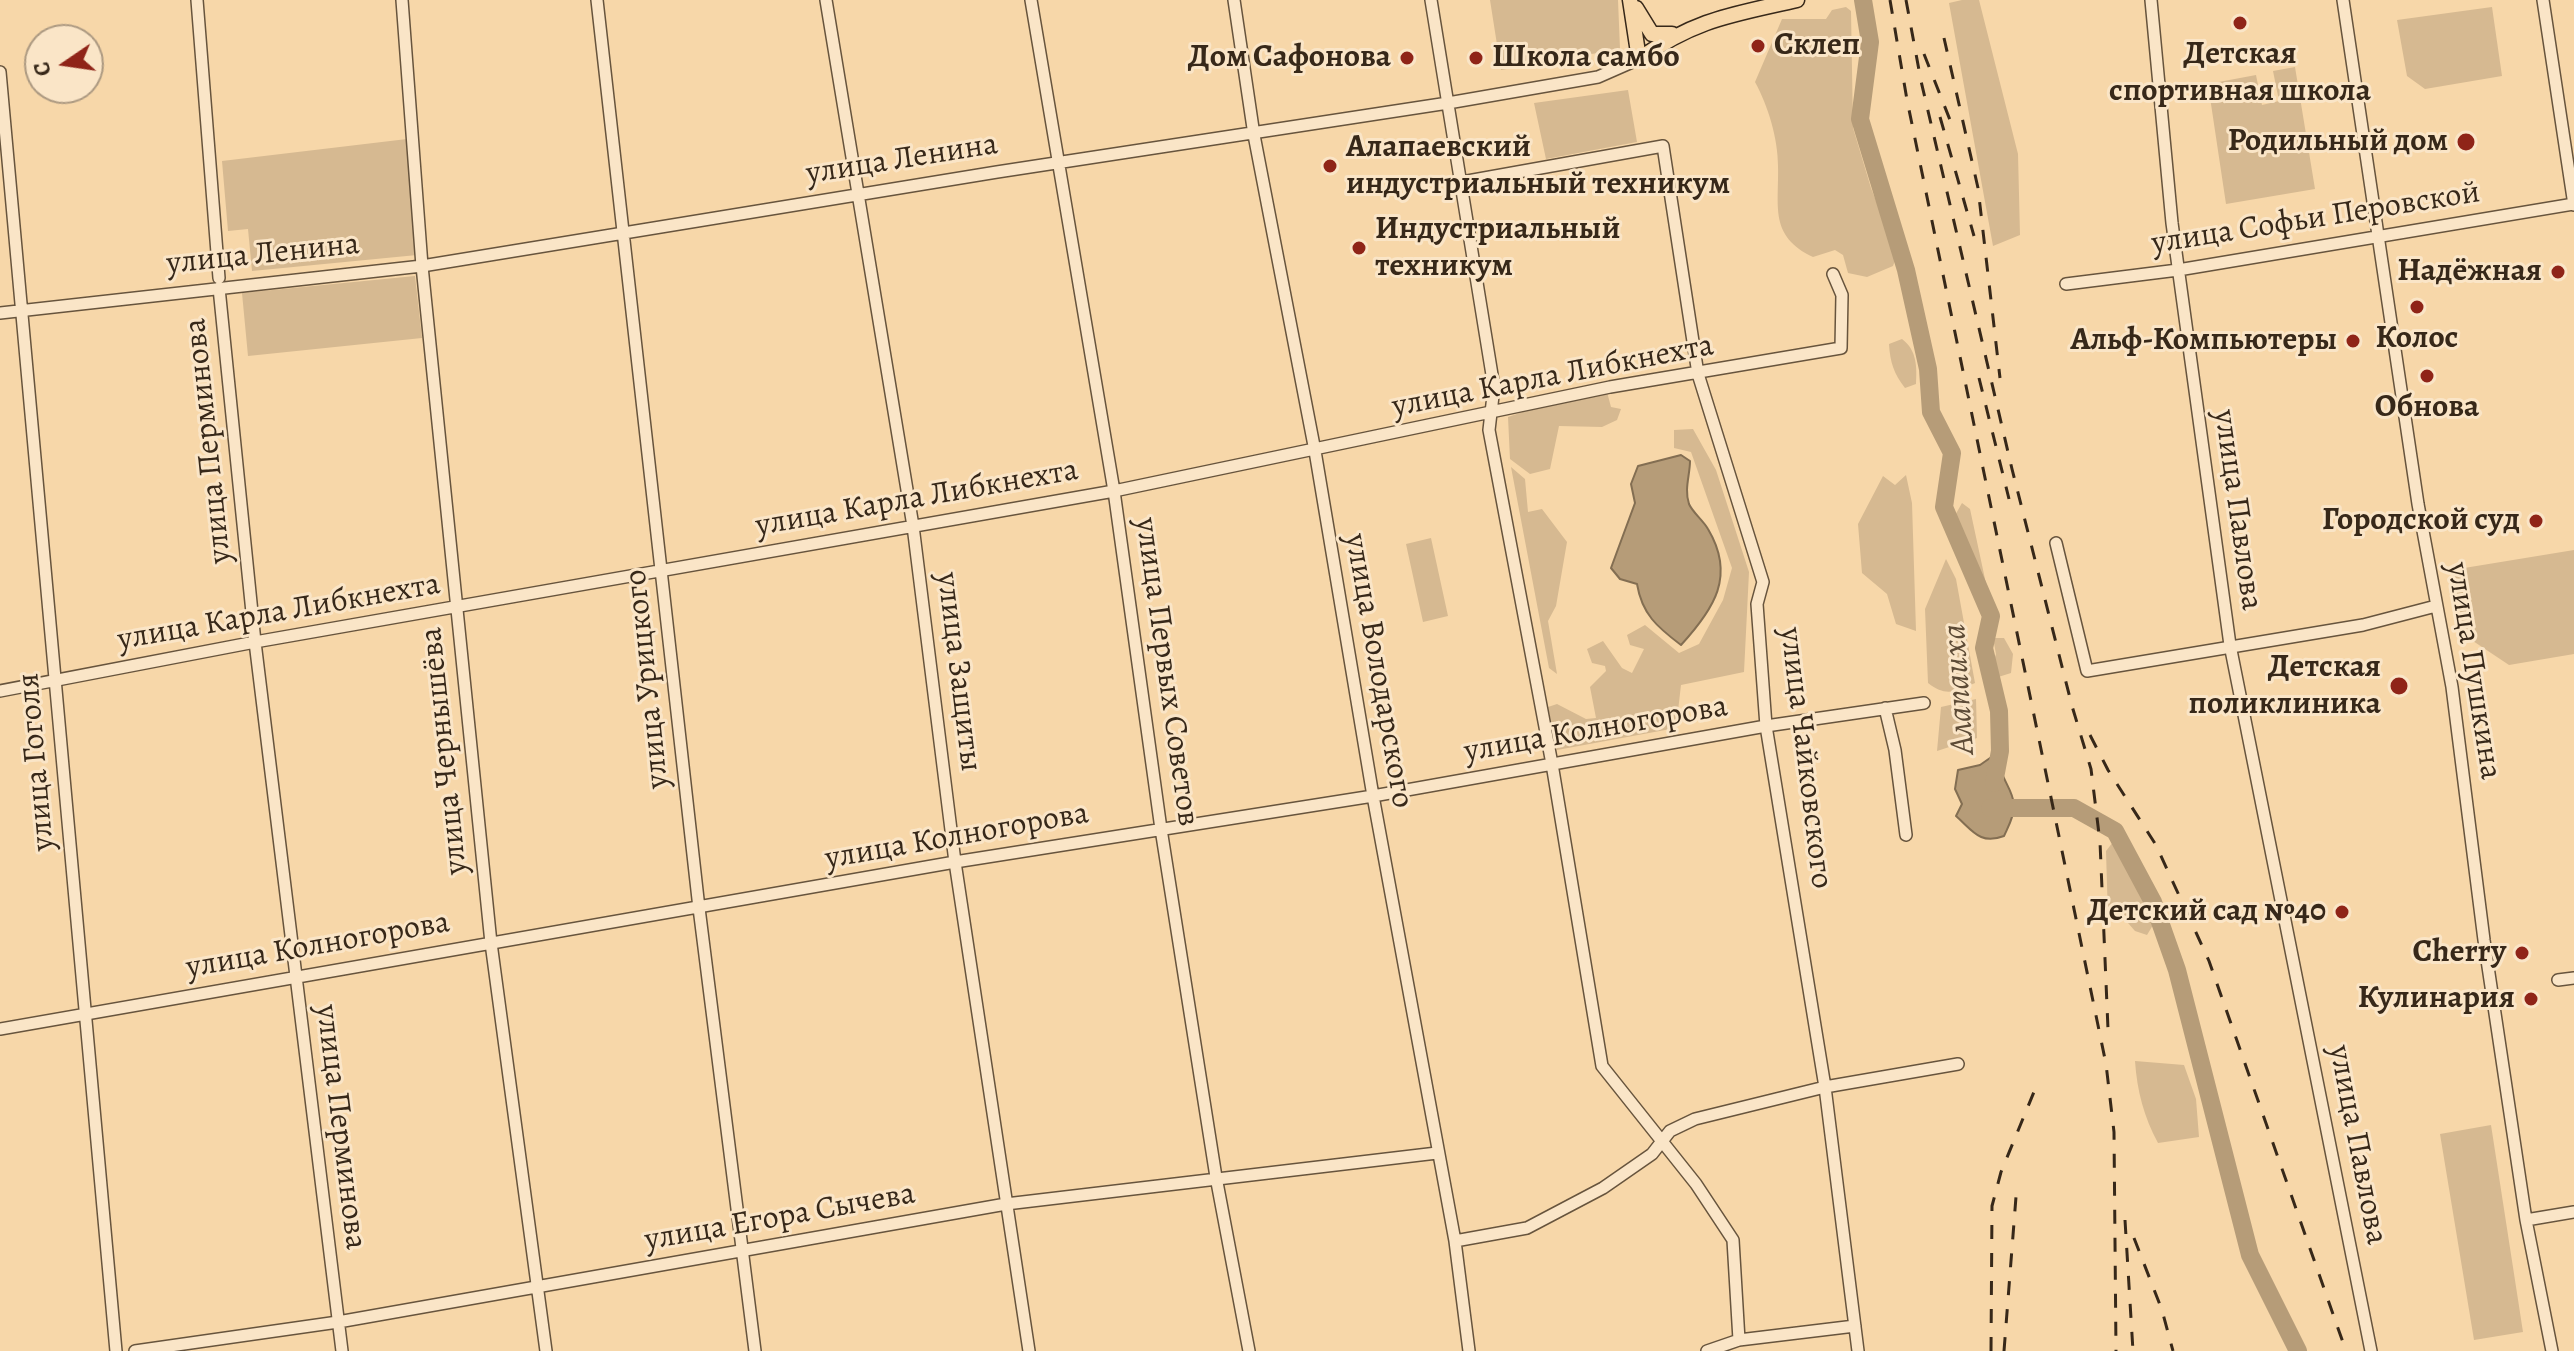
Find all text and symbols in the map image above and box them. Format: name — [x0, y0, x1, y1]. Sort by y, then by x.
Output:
marker: Детская спортивная школа — [2231, 14, 2249, 32]
north arrow — [24, 24, 104, 104]
place label: Склеп — [1774, 27, 1860, 65]
place label: Детская спортивная школа — [2109, 36, 2371, 111]
marker: Склеп — [1749, 37, 1767, 55]
place label: Дом Сафонова — [1188, 39, 1391, 77]
place label: Школа самбо — [1492, 39, 1680, 77]
marker: Дом Сафонова — [1398, 49, 1416, 67]
marker: Школа самбо — [1467, 49, 1485, 67]
text: С — [26, 59, 59, 79]
place label: Родильный дом — [2228, 123, 2448, 161]
street label: улица Ленина — [803, 126, 1001, 194]
place label: Алапаевский индустриальный техникум — [1346, 129, 1730, 204]
marker: Родильный дом — [2455, 131, 2477, 153]
marker: Алапаевский индустриальный техникум — [1321, 157, 1339, 175]
street label: улица Софьи Перовской — [2149, 174, 2483, 264]
place label: Индустриальный техникум — [1375, 211, 1620, 286]
street label: улица Ленина — [165, 226, 361, 284]
marker: Индустриальный техникум — [1350, 239, 1368, 257]
place label: Надёжная — [2397, 253, 2542, 291]
marker: Надёжная — [2549, 263, 2567, 281]
marker: Колос — [2408, 298, 2426, 316]
street label: улица Перминова — [177, 316, 241, 566]
place label: Колос — [2376, 320, 2458, 358]
place label: Альф-Компьютеры — [2070, 322, 2337, 360]
street label: улица Карла Либкнехта — [1389, 327, 1717, 427]
marker: Альф-Компьютеры — [2344, 332, 2362, 350]
marker: Обнова — [2418, 367, 2436, 385]
place label: Обнова — [2375, 389, 2479, 427]
street label: улица Павлова — [2204, 407, 2270, 613]
street label: улица Карла Либкнехта — [753, 452, 1081, 546]
place label: Городской суд — [2322, 502, 2520, 540]
marker: Городской суд — [2527, 512, 2545, 530]
street label: улица Первых Советов — [1125, 515, 1207, 829]
street label: улица Володарского — [1335, 531, 1421, 811]
street label: улица Пушкина — [2437, 560, 2509, 782]
street label: улица Карла Либкнехта — [115, 566, 443, 660]
street label: улица Урицкого — [617, 567, 679, 791]
street label: улица Защиты — [927, 570, 989, 774]
water label: Алапаиха — [1935, 622, 1985, 756]
street label: улица Чернышёва — [413, 625, 477, 877]
street label: улица Чайковского — [1770, 625, 1840, 891]
place label: Детская поликлиника — [2189, 649, 2381, 724]
street label: улица Гоголя — [10, 671, 64, 853]
marker: Детская поликлиника — [2388, 675, 2410, 697]
street label: улица Колногорова — [1461, 688, 1731, 772]
street label: улица Колногорова — [822, 795, 1092, 879]
place label: Детский сад №40 — [2087, 893, 2326, 931]
marker: Детский сад №40 — [2333, 903, 2351, 921]
street label: улица Колногорова — [183, 904, 453, 988]
place label: Cherry — [2412, 934, 2506, 972]
marker: Cherry — [2513, 944, 2531, 962]
place label: Кулинария — [2358, 980, 2515, 1018]
marker: Кулинария — [2522, 990, 2540, 1008]
street label: улица Перминова — [306, 1002, 374, 1252]
street label: улица Павлова — [2319, 1042, 2395, 1248]
street label: улица Егора Сычева — [642, 1175, 918, 1261]

